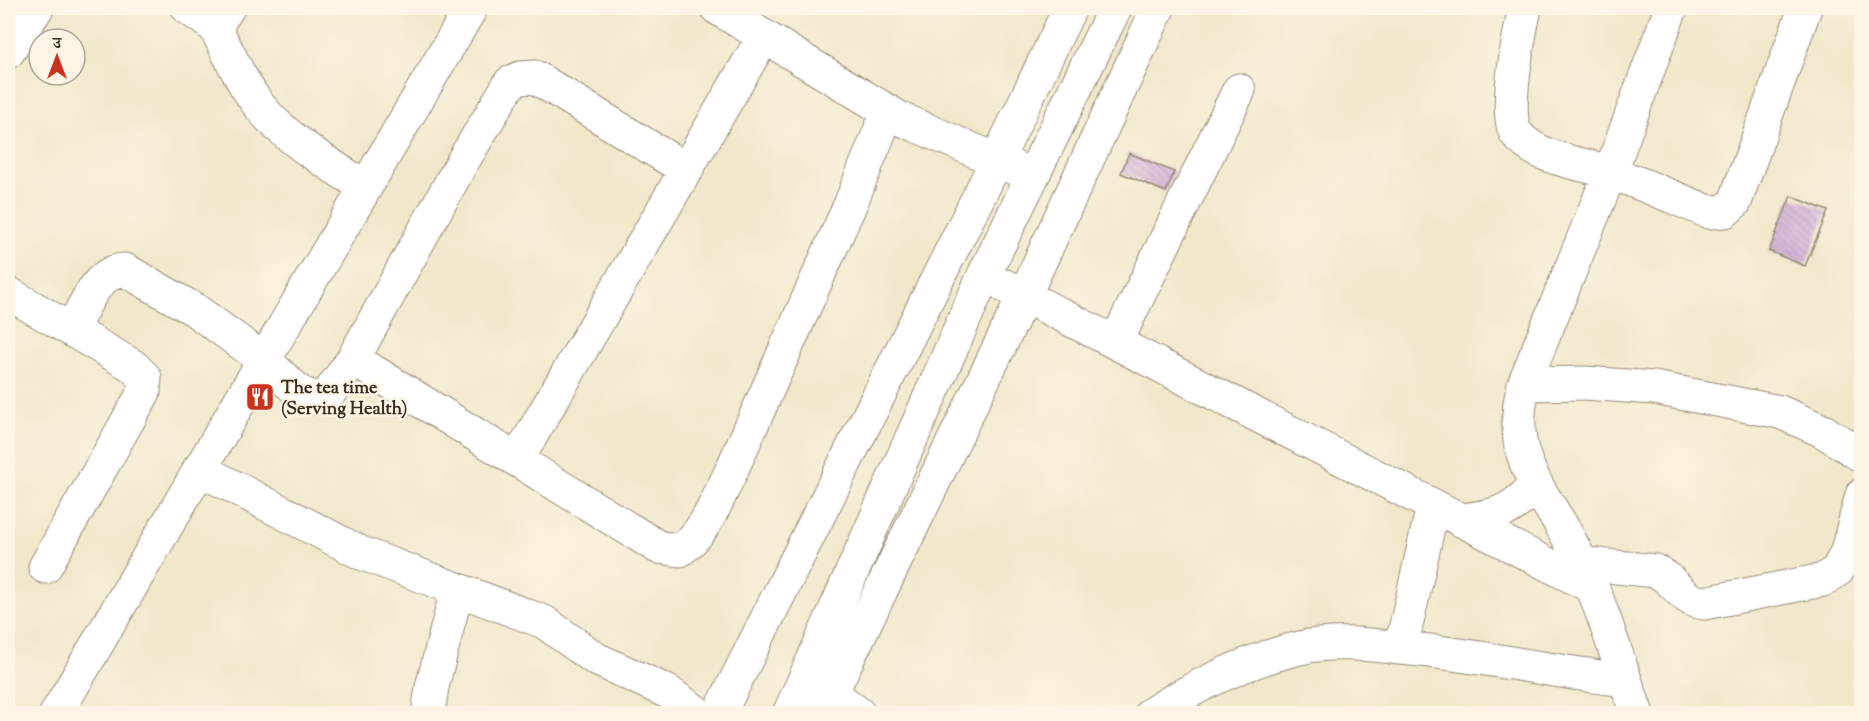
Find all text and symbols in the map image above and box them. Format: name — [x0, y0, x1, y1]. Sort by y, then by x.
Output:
north arrow — [27, 27, 87, 87]
text: उ — [52, 33, 63, 56]
place label: The tea time (Serving Health) — [281, 376, 407, 423]
restaurant icon: The tea time (Serving Health) — [244, 381, 276, 413]

